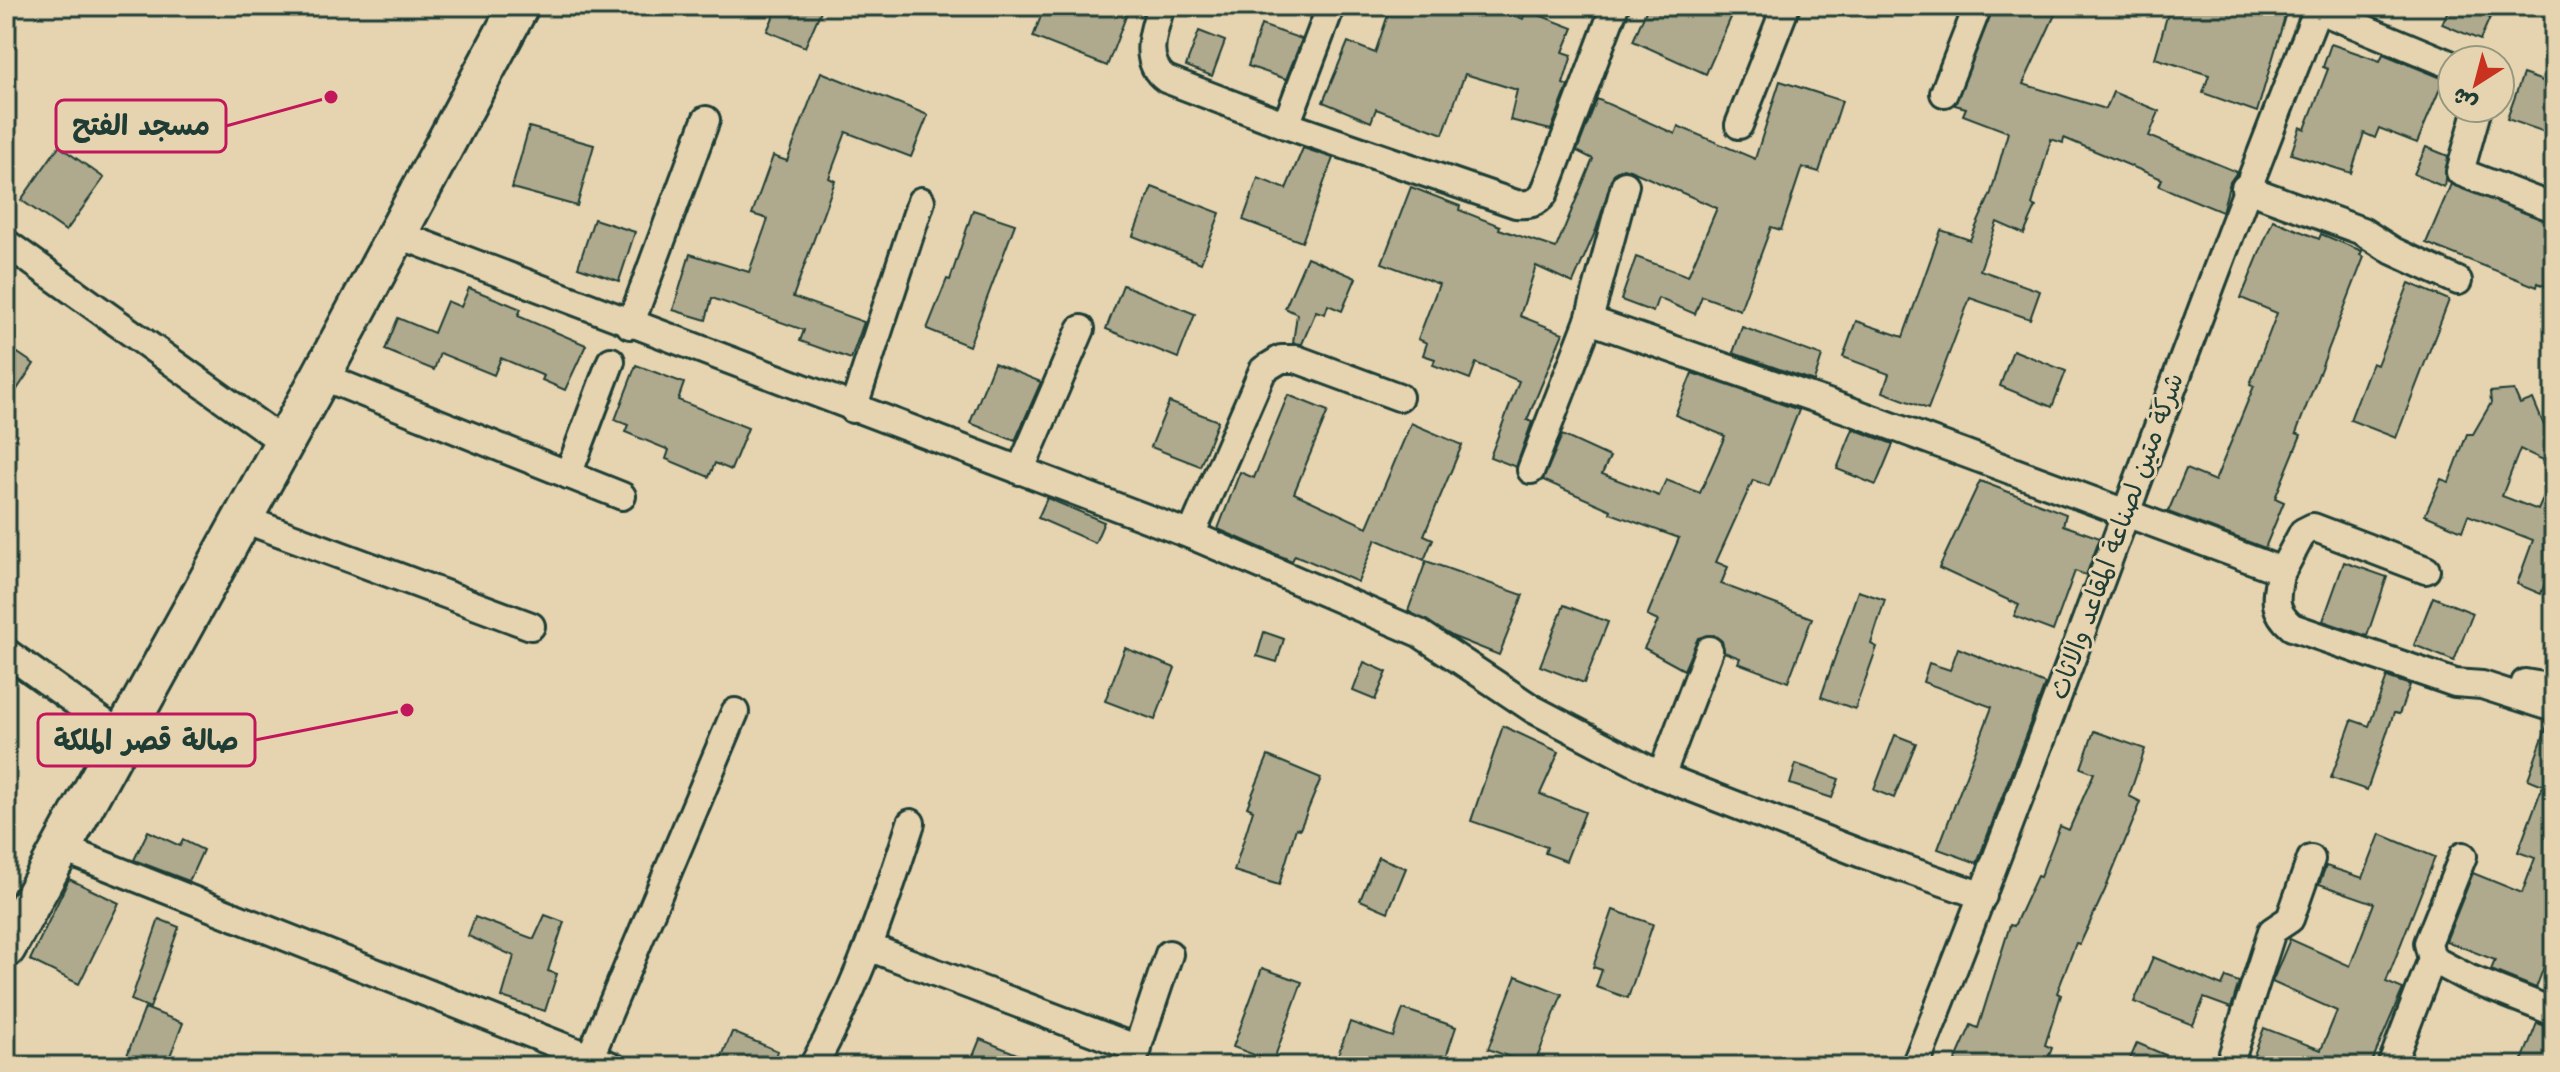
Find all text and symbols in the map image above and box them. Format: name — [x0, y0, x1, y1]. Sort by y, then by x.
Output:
north arrow — [2436, 44, 2516, 124]
text: ش — [2446, 82, 2482, 119]
callout: مسجد الفتح — [56, 100, 226, 152]
text: مسجد الفتح — [72, 106, 210, 144]
street label: شركة متين لصناعة المقاعد والاثاث — [2040, 368, 2190, 704]
callout: صالة قصر الملكة — [38, 714, 255, 766]
text: صالة قصر الملكة — [53, 721, 239, 757]

